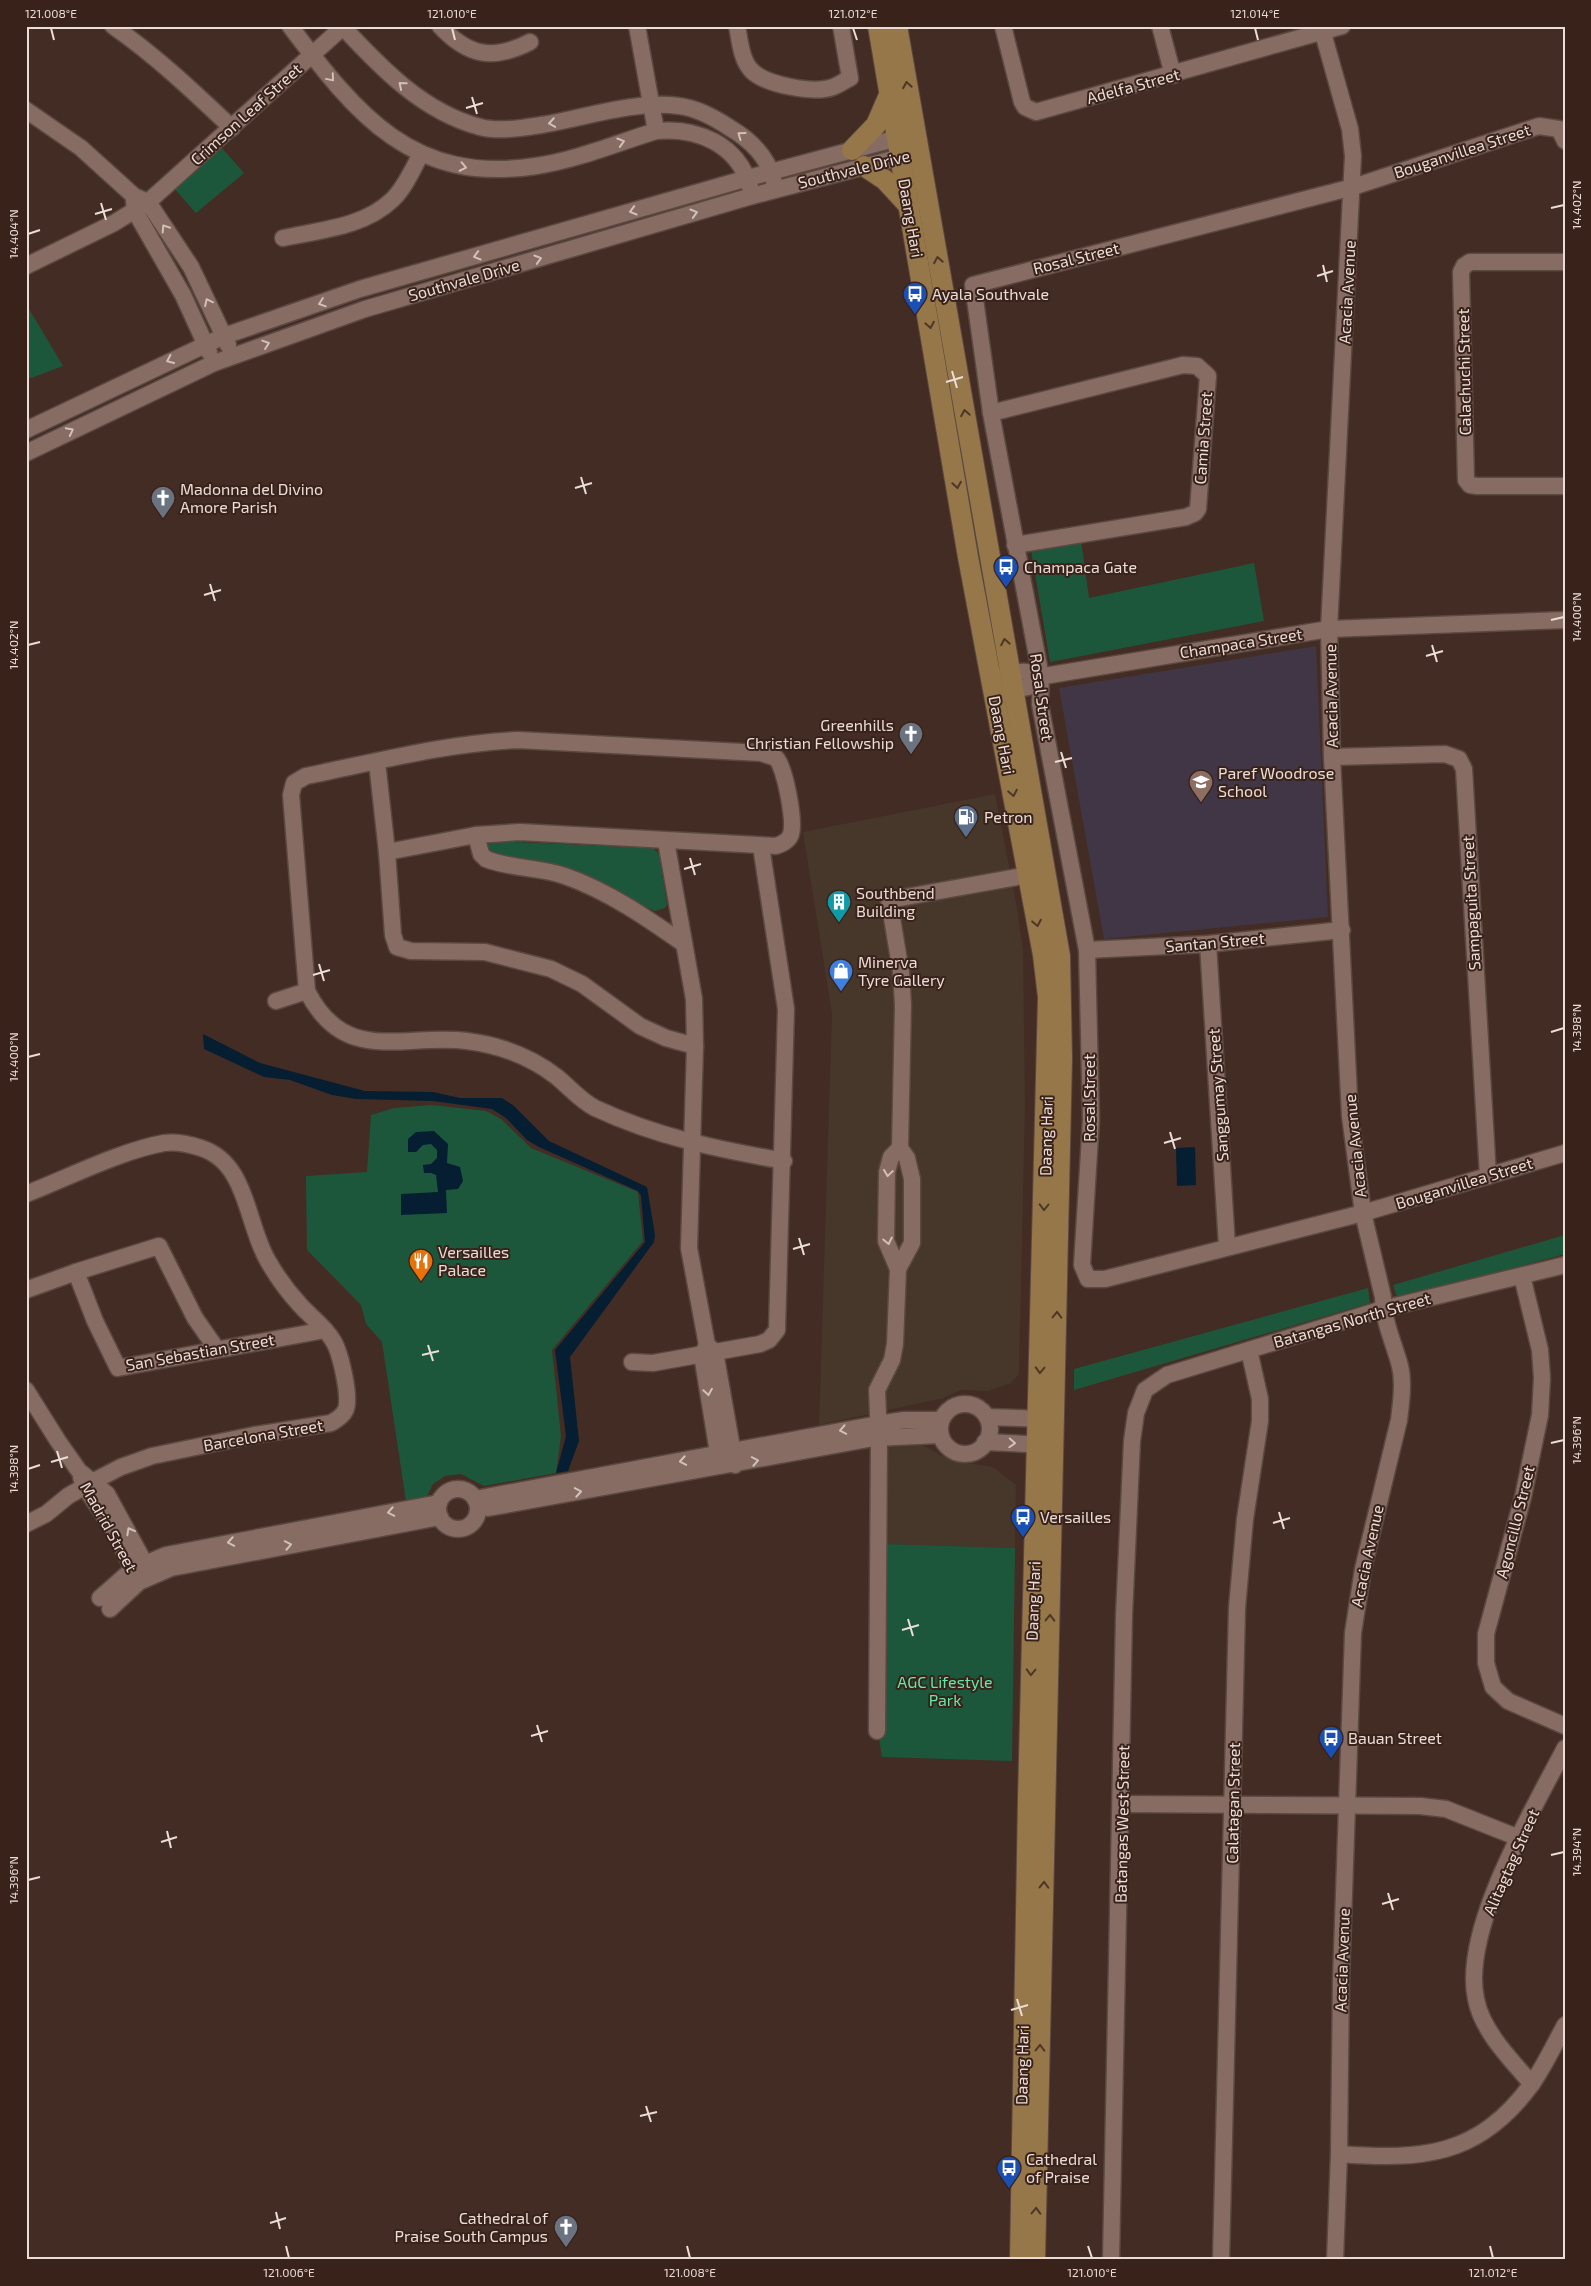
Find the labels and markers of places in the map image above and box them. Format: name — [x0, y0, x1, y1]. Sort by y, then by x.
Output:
bus stop icon: Ayala Southvale — [902, 281, 928, 315]
place label: Ayala Southvale — [932, 284, 1049, 303]
place label: Madonna del Divino Amore Parish — [180, 479, 323, 516]
church icon: Madonna del Divino Amore Parish — [150, 485, 176, 519]
bus stop icon: Champaca Gate — [993, 554, 1019, 588]
place label: Champaca Gate — [1024, 557, 1137, 576]
place label: Greenhills Christian Fellowship — [746, 715, 894, 752]
church icon: Greenhills Christian Fellowship — [898, 721, 924, 755]
place label: Paref Woodrose School — [1218, 763, 1334, 800]
school or university icon: Paref Woodrose School — [1188, 769, 1214, 803]
fuel station icon: Petron — [953, 804, 979, 838]
place label: Petron — [984, 807, 1033, 826]
place label: Southbend Building — [856, 883, 935, 920]
building icon: Southbend Building — [826, 889, 852, 923]
place label: Minerva Tyre Gallery — [858, 952, 945, 989]
shop icon: Minerva Tyre Gallery — [828, 958, 854, 992]
place label: Versailles Palace — [438, 1242, 509, 1279]
restaurant icon: Versailles Palace — [408, 1248, 434, 1282]
bus stop icon: Versailles — [1010, 1504, 1036, 1538]
place label: Versailles — [1040, 1507, 1111, 1526]
bus stop icon: Bauan Street — [1318, 1725, 1344, 1759]
place label: Bauan Street — [1348, 1728, 1442, 1747]
place label: Cathedral of Praise — [1026, 2149, 1097, 2186]
bus stop icon: Cathedral of Praise — [996, 2155, 1022, 2189]
place label: Cathedral of Praise South Campus — [395, 2208, 549, 2245]
church icon: Cathedral of Praise South Campus — [553, 2214, 579, 2248]

